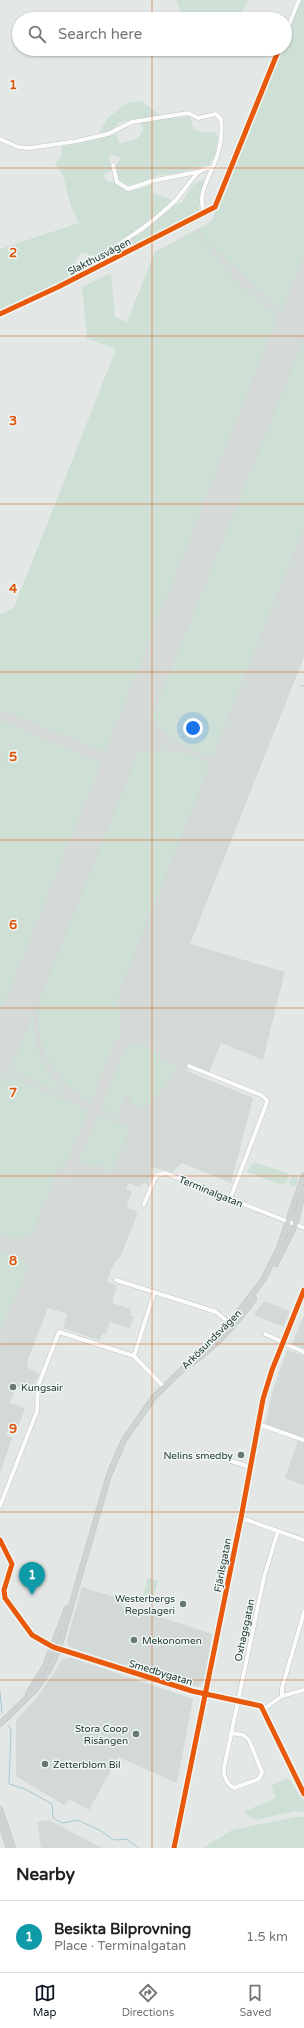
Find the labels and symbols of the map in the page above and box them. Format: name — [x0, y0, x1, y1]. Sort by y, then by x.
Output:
text: 1 — [9, 77, 17, 93]
street label: Slakthusvägen — [66, 236, 133, 278]
text: 2 — [9, 245, 17, 261]
text: 3 — [9, 413, 17, 429]
text: 4 — [9, 581, 18, 597]
your location — [183, 718, 203, 738]
text: 5 — [9, 749, 17, 765]
text: 6 — [9, 917, 17, 933]
text: 7 — [9, 1085, 17, 1101]
street label: Terminalgatan — [177, 1174, 244, 1210]
text: 8 — [9, 1253, 17, 1269]
street label: Arkösundsvägen — [179, 1307, 244, 1372]
marker: Kungsair — [8, 1382, 18, 1392]
place label: Kungsair — [21, 1382, 63, 1394]
text: 9 — [9, 1421, 17, 1437]
place label: Nelins smedby — [163, 1450, 234, 1462]
marker: Nelins smedby — [236, 1450, 246, 1460]
street label: Fjärilsgatan — [212, 1537, 234, 1593]
pin: 1 — [19, 1562, 45, 1595]
place label: Westerbergs Repslageri — [115, 1593, 175, 1617]
street label: Oxhagsgatan — [233, 1598, 257, 1663]
marker: Westerbergs Repslageri — [178, 1599, 188, 1609]
marker: Mekonomen — [129, 1635, 139, 1645]
place label: Mekonomen — [142, 1635, 202, 1647]
street label: Smedbygatan — [127, 1658, 194, 1688]
place label: Stora Coop Risängen — [75, 1723, 128, 1747]
marker: Stora Coop Risängen — [131, 1729, 141, 1739]
marker: Zetterblom Bil — [40, 1759, 50, 1769]
place label: Zetterblom Bil — [53, 1759, 121, 1771]

